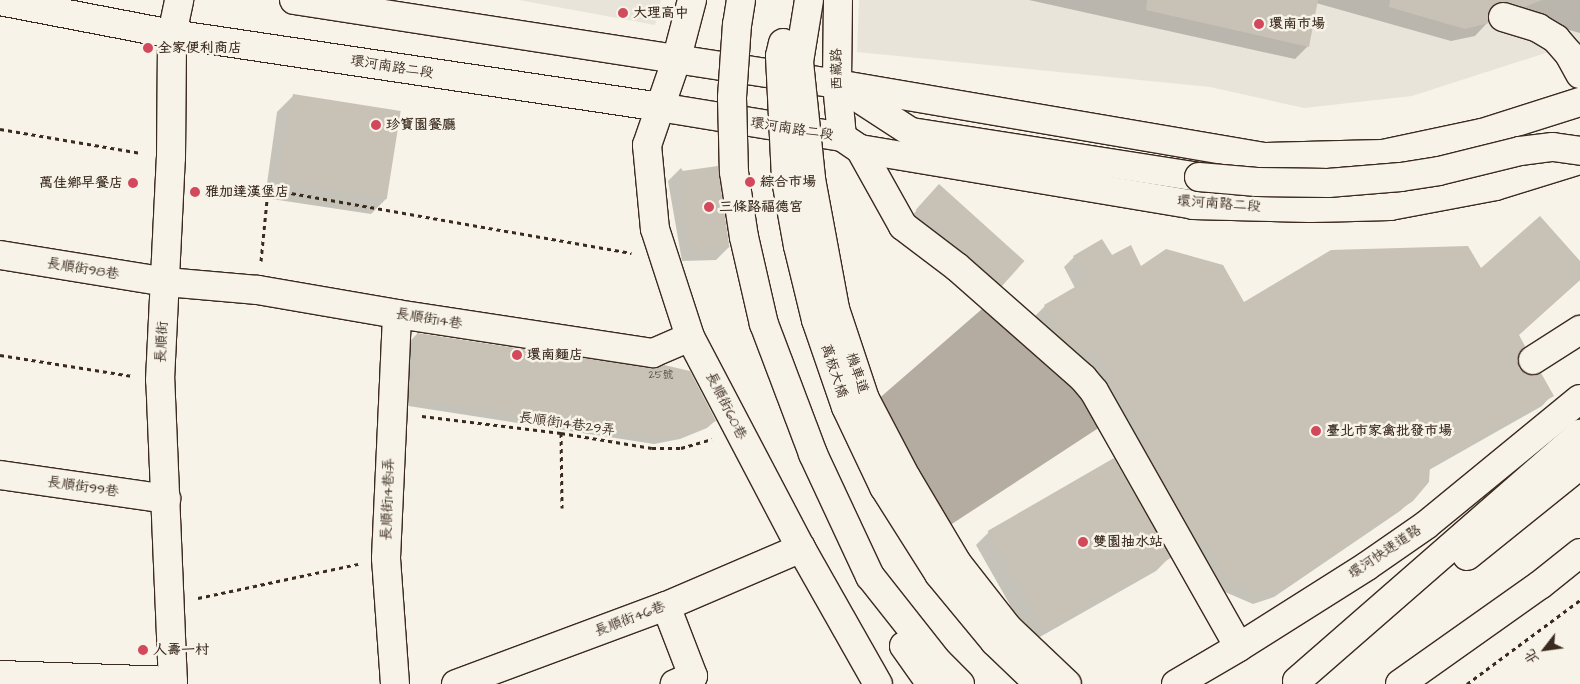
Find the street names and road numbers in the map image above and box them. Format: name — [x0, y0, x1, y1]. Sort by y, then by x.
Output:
street label: 西藏路 — [828, 48, 846, 90]
street label: 環河南路二段 — [349, 52, 435, 82]
street label: 環河南路二段 — [749, 114, 835, 144]
street label: 環河南路二段 — [1177, 193, 1261, 215]
street label: 長順街98巷 — [46, 255, 120, 283]
street label: 長順街14巷 — [394, 305, 464, 333]
street label: 長順街 — [153, 321, 171, 363]
street label: 萬板大橋 — [817, 342, 851, 400]
street label: 機車道 — [842, 350, 872, 396]
street label: 長順街60巷 — [702, 369, 750, 443]
street label: 長順街14巷29弄 — [518, 409, 616, 439]
street label: 長順街14巷1弄 — [378, 457, 398, 541]
street label: 長順街99巷 — [46, 474, 120, 500]
street label: 環河快速道路 — [1345, 522, 1425, 582]
street label: 長順街46巷 — [592, 598, 668, 640]

